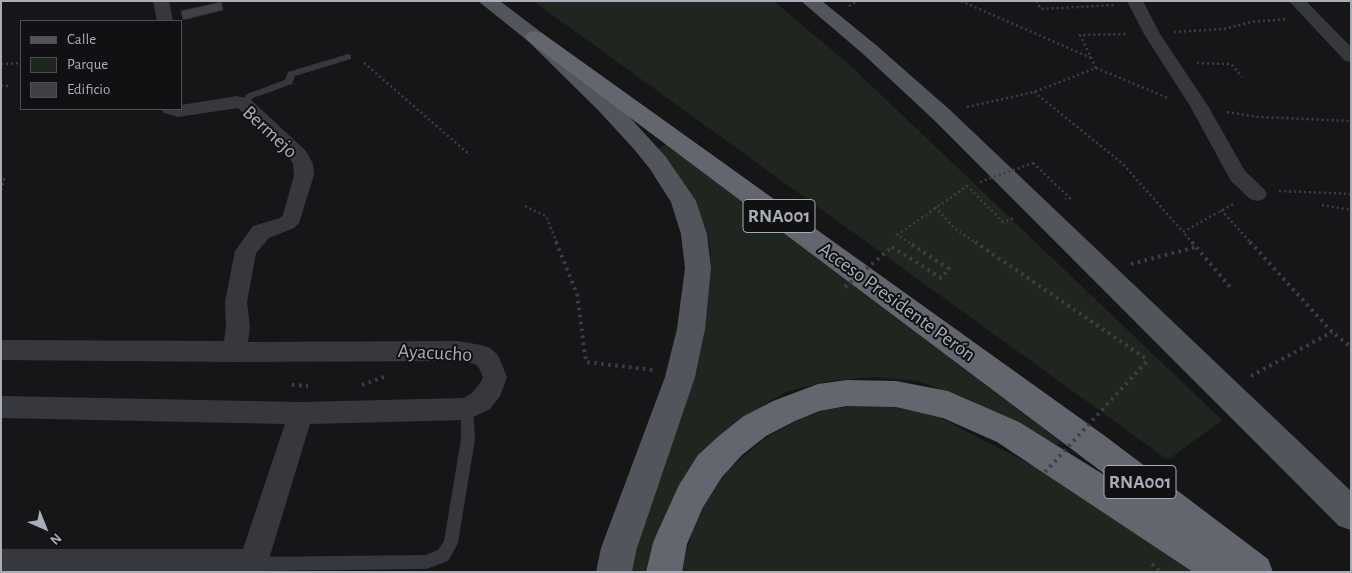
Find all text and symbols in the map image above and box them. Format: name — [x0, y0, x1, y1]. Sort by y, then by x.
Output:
legend — [20, 20, 182, 110]
text: Calle — [67, 32, 96, 47]
text: Parque — [67, 57, 108, 72]
text: Edificio — [67, 82, 110, 97]
street label: Bermejo — [237, 101, 303, 163]
road number: RNA001 — [743, 200, 815, 232]
street label: Acceso Presidente Perón — [814, 237, 980, 367]
street label: Ayacucho — [397, 339, 473, 367]
road number: RNA001 — [1104, 466, 1176, 498]
north arrow — [20, 503, 70, 553]
text: N — [47, 530, 64, 547]

